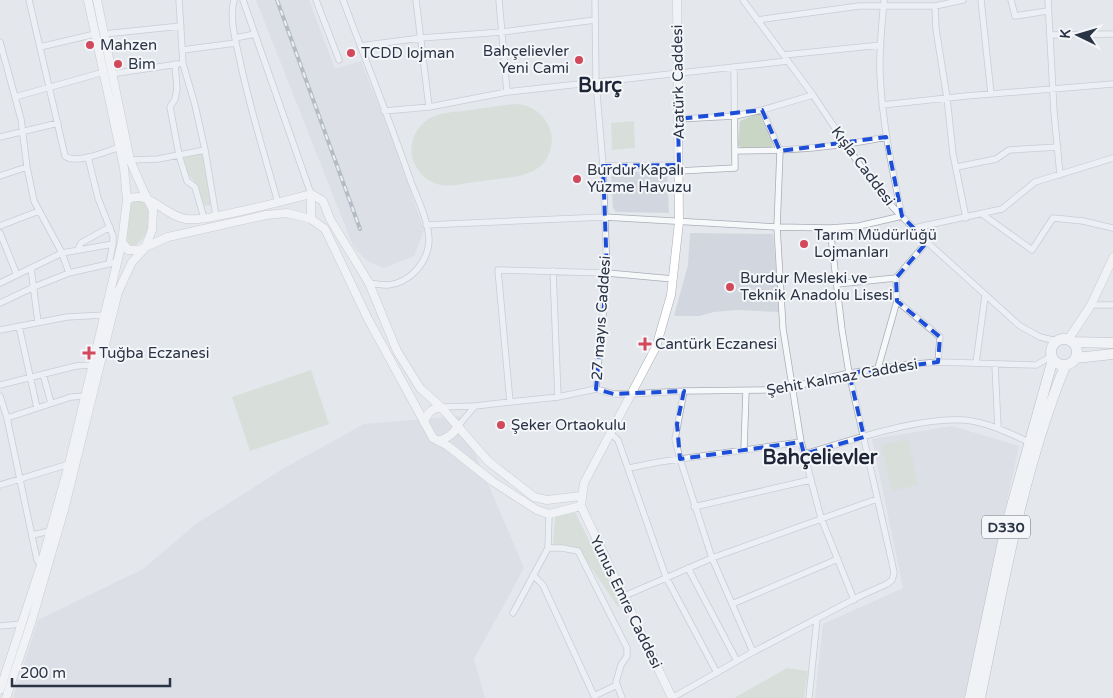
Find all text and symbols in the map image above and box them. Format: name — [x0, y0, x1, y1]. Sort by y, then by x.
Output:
north arrow — [1053, 10, 1103, 60]
street label: Atatürk Caddesi — [668, 24, 688, 140]
text: K — [1057, 28, 1074, 39]
place label: Mahzen — [100, 36, 157, 54]
marker: Mahzen — [84, 39, 96, 51]
place label: Bahçelievler Yeni Cami — [483, 42, 569, 77]
place label: TCDD lojman — [361, 44, 455, 62]
marker: TCDD lojman — [345, 47, 357, 59]
marker: Bahçelievler Yeni Cami — [573, 54, 585, 66]
place label: Bim — [128, 55, 156, 73]
marker: Bim — [112, 58, 124, 70]
district label: Burç — [578, 74, 622, 98]
street label: Kışla Caddesi — [827, 123, 899, 209]
place label: Burdur Kapalı Yüzme Havuzu — [587, 161, 692, 196]
marker: Burdur Kapalı Yüzme Havuzu — [571, 173, 583, 185]
place label: Tarım Müdürlüğü Lojmanları — [814, 226, 937, 261]
marker: Tarım Müdürlüğü Lojmanları — [798, 238, 810, 250]
street label: 27 mayıs Caddesi — [588, 255, 614, 381]
place label: Burdur Mesleki ve Teknik Anadolu Lisesi — [740, 269, 893, 304]
marker: Burdur Mesleki ve Teknik Anadolu Lisesi — [724, 281, 736, 293]
place label: Cantürk Eczanesi — [655, 335, 777, 353]
marker: Cantürk Eczanesi — [639, 338, 651, 350]
place label: Tuğba Eczanesi — [99, 344, 209, 362]
marker: Tuğba Eczanesi — [83, 347, 95, 359]
street label: Şehit Kalmaz Caddesi — [765, 355, 919, 399]
place label: Şeker Ortaokulu — [511, 416, 626, 434]
marker: Şeker Ortaokulu — [495, 419, 507, 431]
district label: Bahçelievler — [763, 446, 878, 470]
road number: D330 — [982, 516, 1030, 538]
street label: Yunus Emre Caddesi — [586, 533, 666, 671]
scale bar — [12, 656, 170, 688]
text: 200 m — [20, 664, 66, 682]

